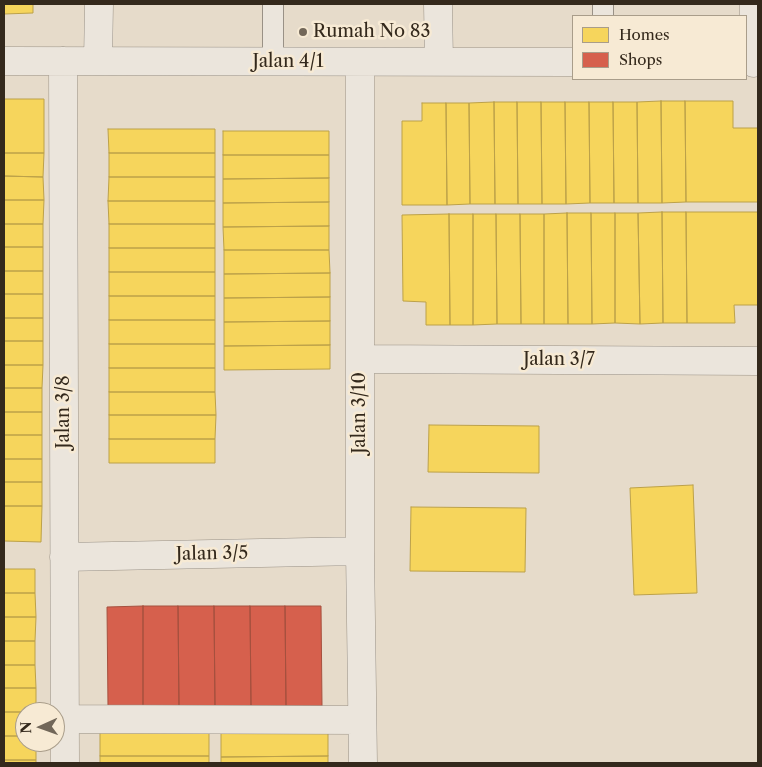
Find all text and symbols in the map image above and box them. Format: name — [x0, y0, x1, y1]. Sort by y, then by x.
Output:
legend — [572, 15, 747, 80]
place label: Rumah No 83 — [313, 21, 430, 43]
text: Homes — [619, 25, 670, 44]
marker: Rumah No 83 — [297, 26, 309, 38]
text: Shops — [619, 50, 662, 69]
street label: Jalan 4/1 — [252, 51, 324, 73]
street label: Jalan 3/7 — [523, 349, 595, 371]
street label: Jalan 3/10 — [349, 372, 371, 454]
street label: Jalan 3/8 — [53, 375, 75, 449]
street label: Jalan 3/5 — [176, 543, 248, 565]
north arrow — [15, 702, 65, 752]
text: N — [17, 721, 35, 734]

